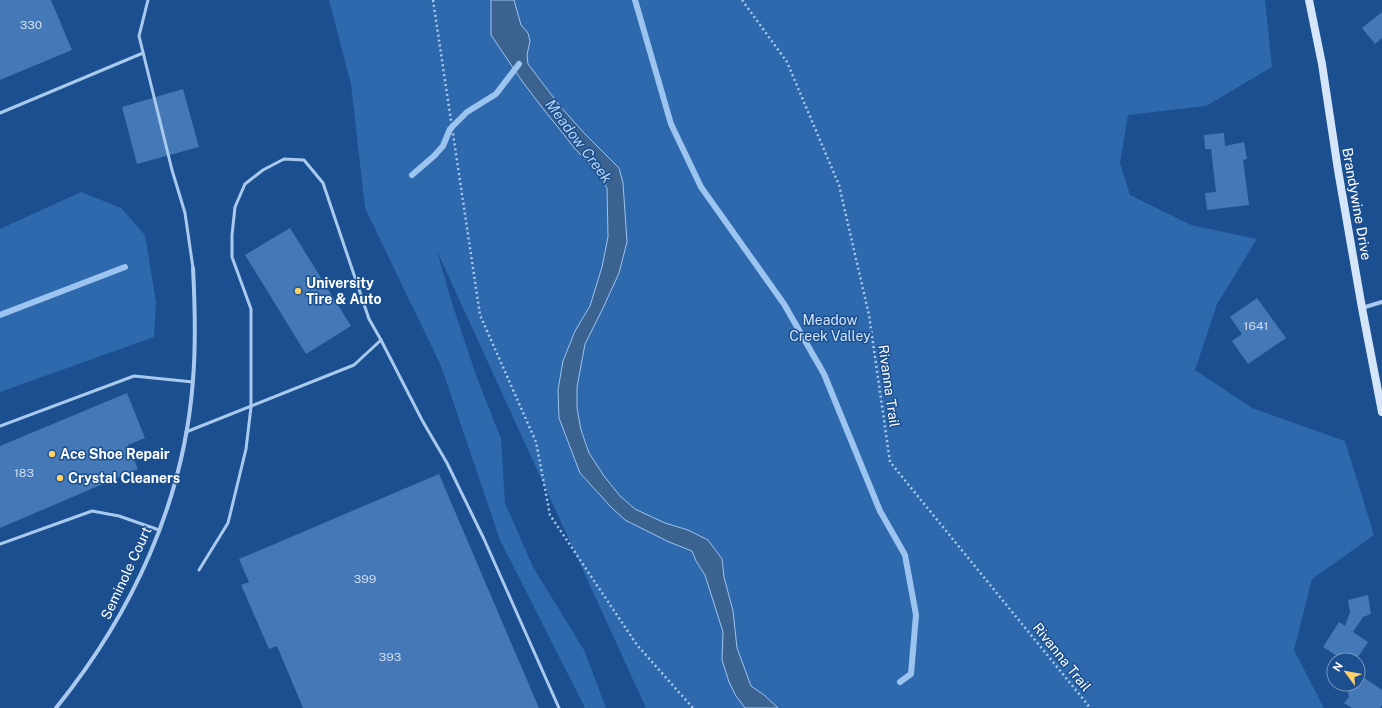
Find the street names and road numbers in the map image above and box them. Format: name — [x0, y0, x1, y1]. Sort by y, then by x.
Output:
street label: Brandywine Drive — [1339, 147, 1375, 261]
street label: Rivanna Trail — [875, 344, 903, 428]
street label: Seminole Court — [98, 524, 154, 622]
street label: Rivanna Trail — [1030, 620, 1094, 694]

